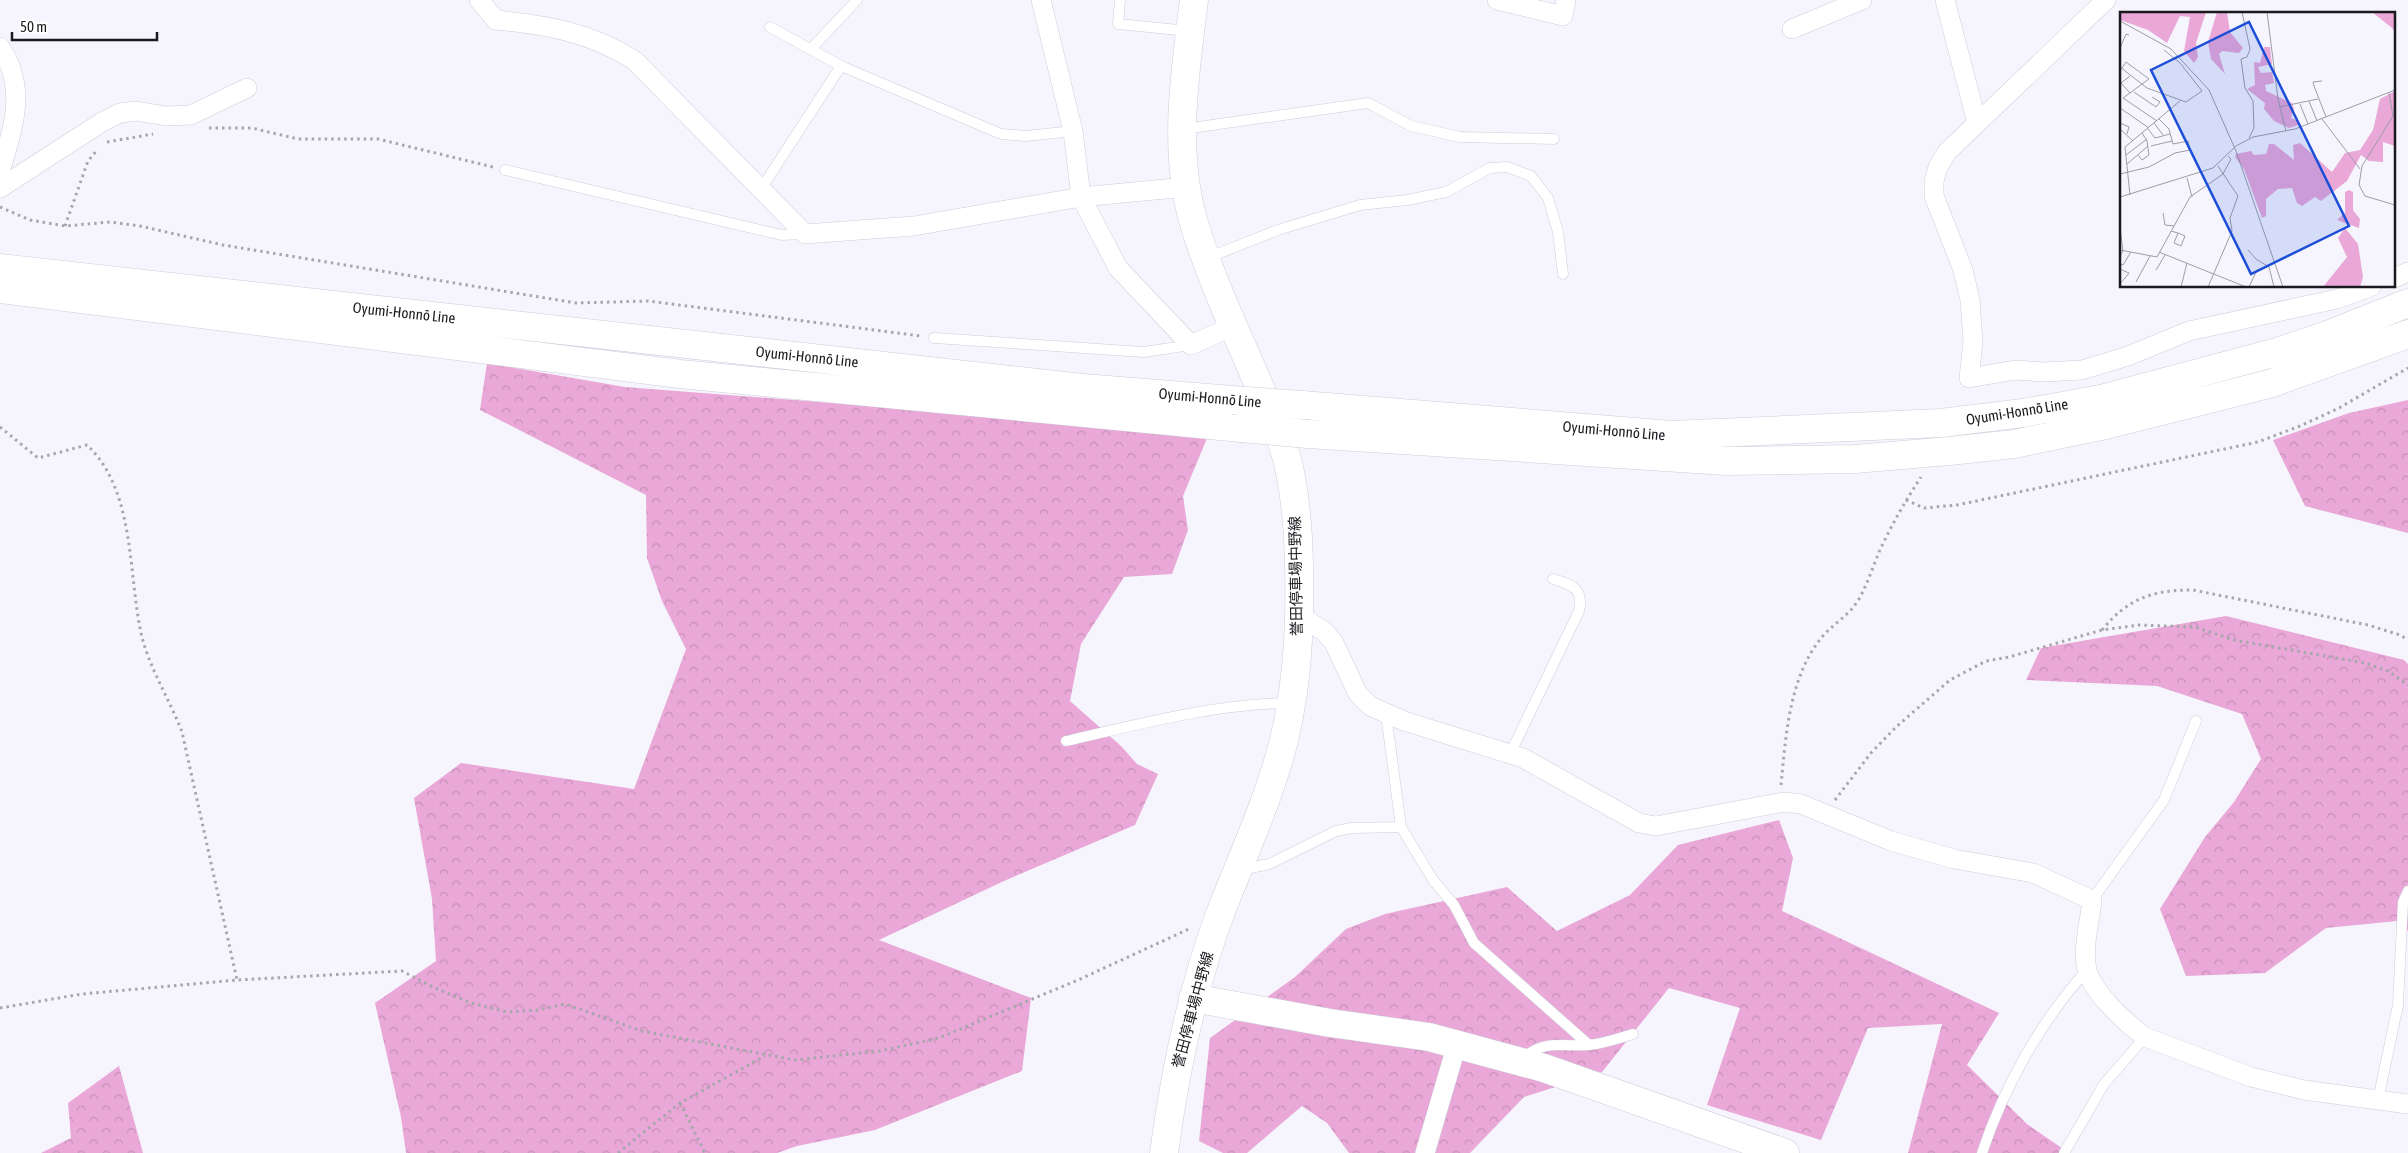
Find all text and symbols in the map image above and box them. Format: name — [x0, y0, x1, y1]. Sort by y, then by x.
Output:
scale bar — [12, 10, 158, 42]
inset map — [2120, 12, 2396, 288]
text: 50 m — [20, 18, 47, 35]
street label: Oyumi-Honnō Line — [352, 299, 456, 326]
street label: Oyumi-Honnō Line — [755, 343, 859, 370]
street label: Oyumi-Honnō Line — [1158, 385, 1262, 410]
street label: Oyumi-Honnō Line — [1965, 395, 2069, 428]
street label: Oyumi-Honnō Line — [1562, 418, 1666, 443]
street label: 誉田停車場中野線 — [1286, 516, 1305, 636]
street label: 誉田停車場中野線 — [1169, 950, 1216, 1070]

